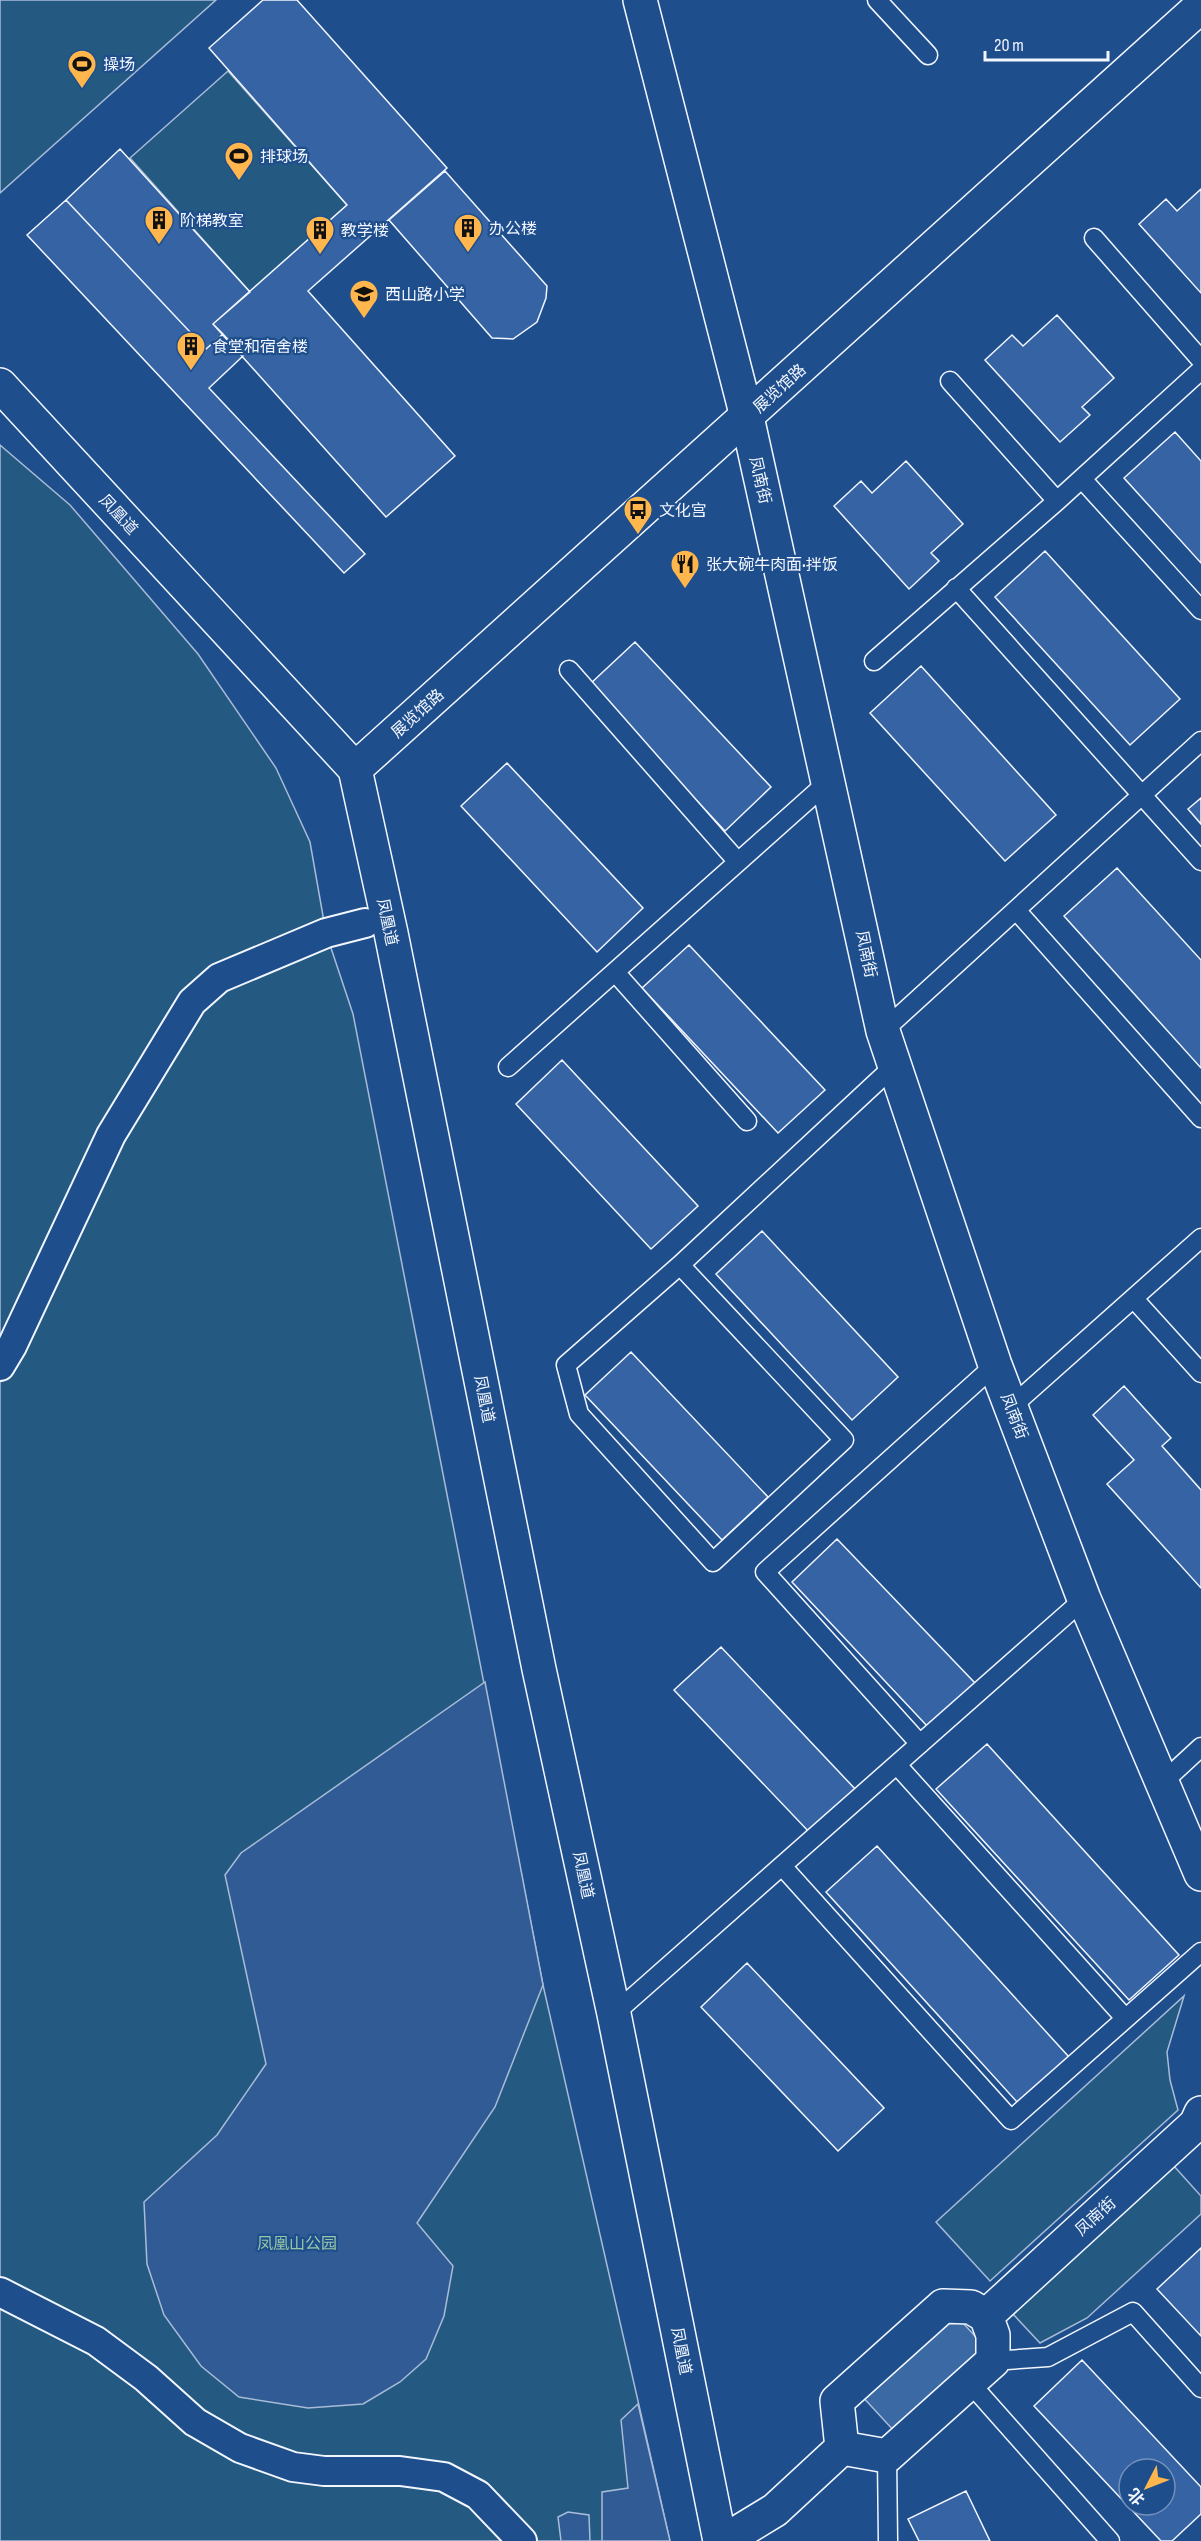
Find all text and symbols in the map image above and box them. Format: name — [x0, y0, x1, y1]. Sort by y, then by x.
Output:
scale bar — [985, 24, 1108, 62]
text: 20 m — [994, 35, 1024, 56]
sports icon: 操场 — [66, 48, 98, 90]
place label: 操场 — [103, 56, 135, 75]
sports icon: 排球场 — [223, 140, 255, 182]
place label: 排球场 — [260, 148, 308, 167]
building icon: 阶梯教室 — [143, 204, 175, 246]
place label: 阶梯教室 — [180, 212, 244, 231]
building icon: 办公楼 — [452, 212, 484, 254]
building icon: 教学楼 — [304, 214, 336, 256]
place label: 办公楼 — [489, 220, 537, 239]
place label: 教学楼 — [341, 222, 389, 241]
school or university icon: 西山路小学 — [348, 278, 380, 320]
place label: 西山路小学 — [385, 286, 465, 305]
building icon: 食堂和宿舍楼 — [175, 330, 207, 372]
place label: 食堂和宿舍楼 — [212, 338, 308, 357]
street label: 展览馆路 — [750, 361, 810, 418]
street label: 凤南街 — [745, 455, 774, 506]
street label: 凤凰道 — [95, 491, 141, 539]
bus stop icon: 文化宫 — [622, 494, 654, 536]
place label: 文化宫 — [659, 502, 707, 521]
restaurant icon: 张大碗牛肉面•拌饭 — [669, 548, 701, 590]
place label: 张大碗牛肉面•拌饭 — [706, 556, 838, 575]
street label: 展览馆路 — [388, 686, 448, 743]
street label: 凤凰道 — [372, 897, 401, 948]
street label: 凤南街 — [851, 929, 880, 980]
street label: 凤凰道 — [470, 1374, 497, 1425]
street label: 凤南街 — [996, 1391, 1031, 1442]
street label: 凤凰道 — [568, 1850, 597, 1901]
street label: 凤南街 — [1072, 2194, 1120, 2240]
park label: 凤凰山公园 — [257, 2235, 337, 2254]
street label: 凤凰道 — [667, 2326, 694, 2377]
north arrow — [1117, 2457, 1177, 2517]
text: 北 — [1125, 2484, 1149, 2508]

